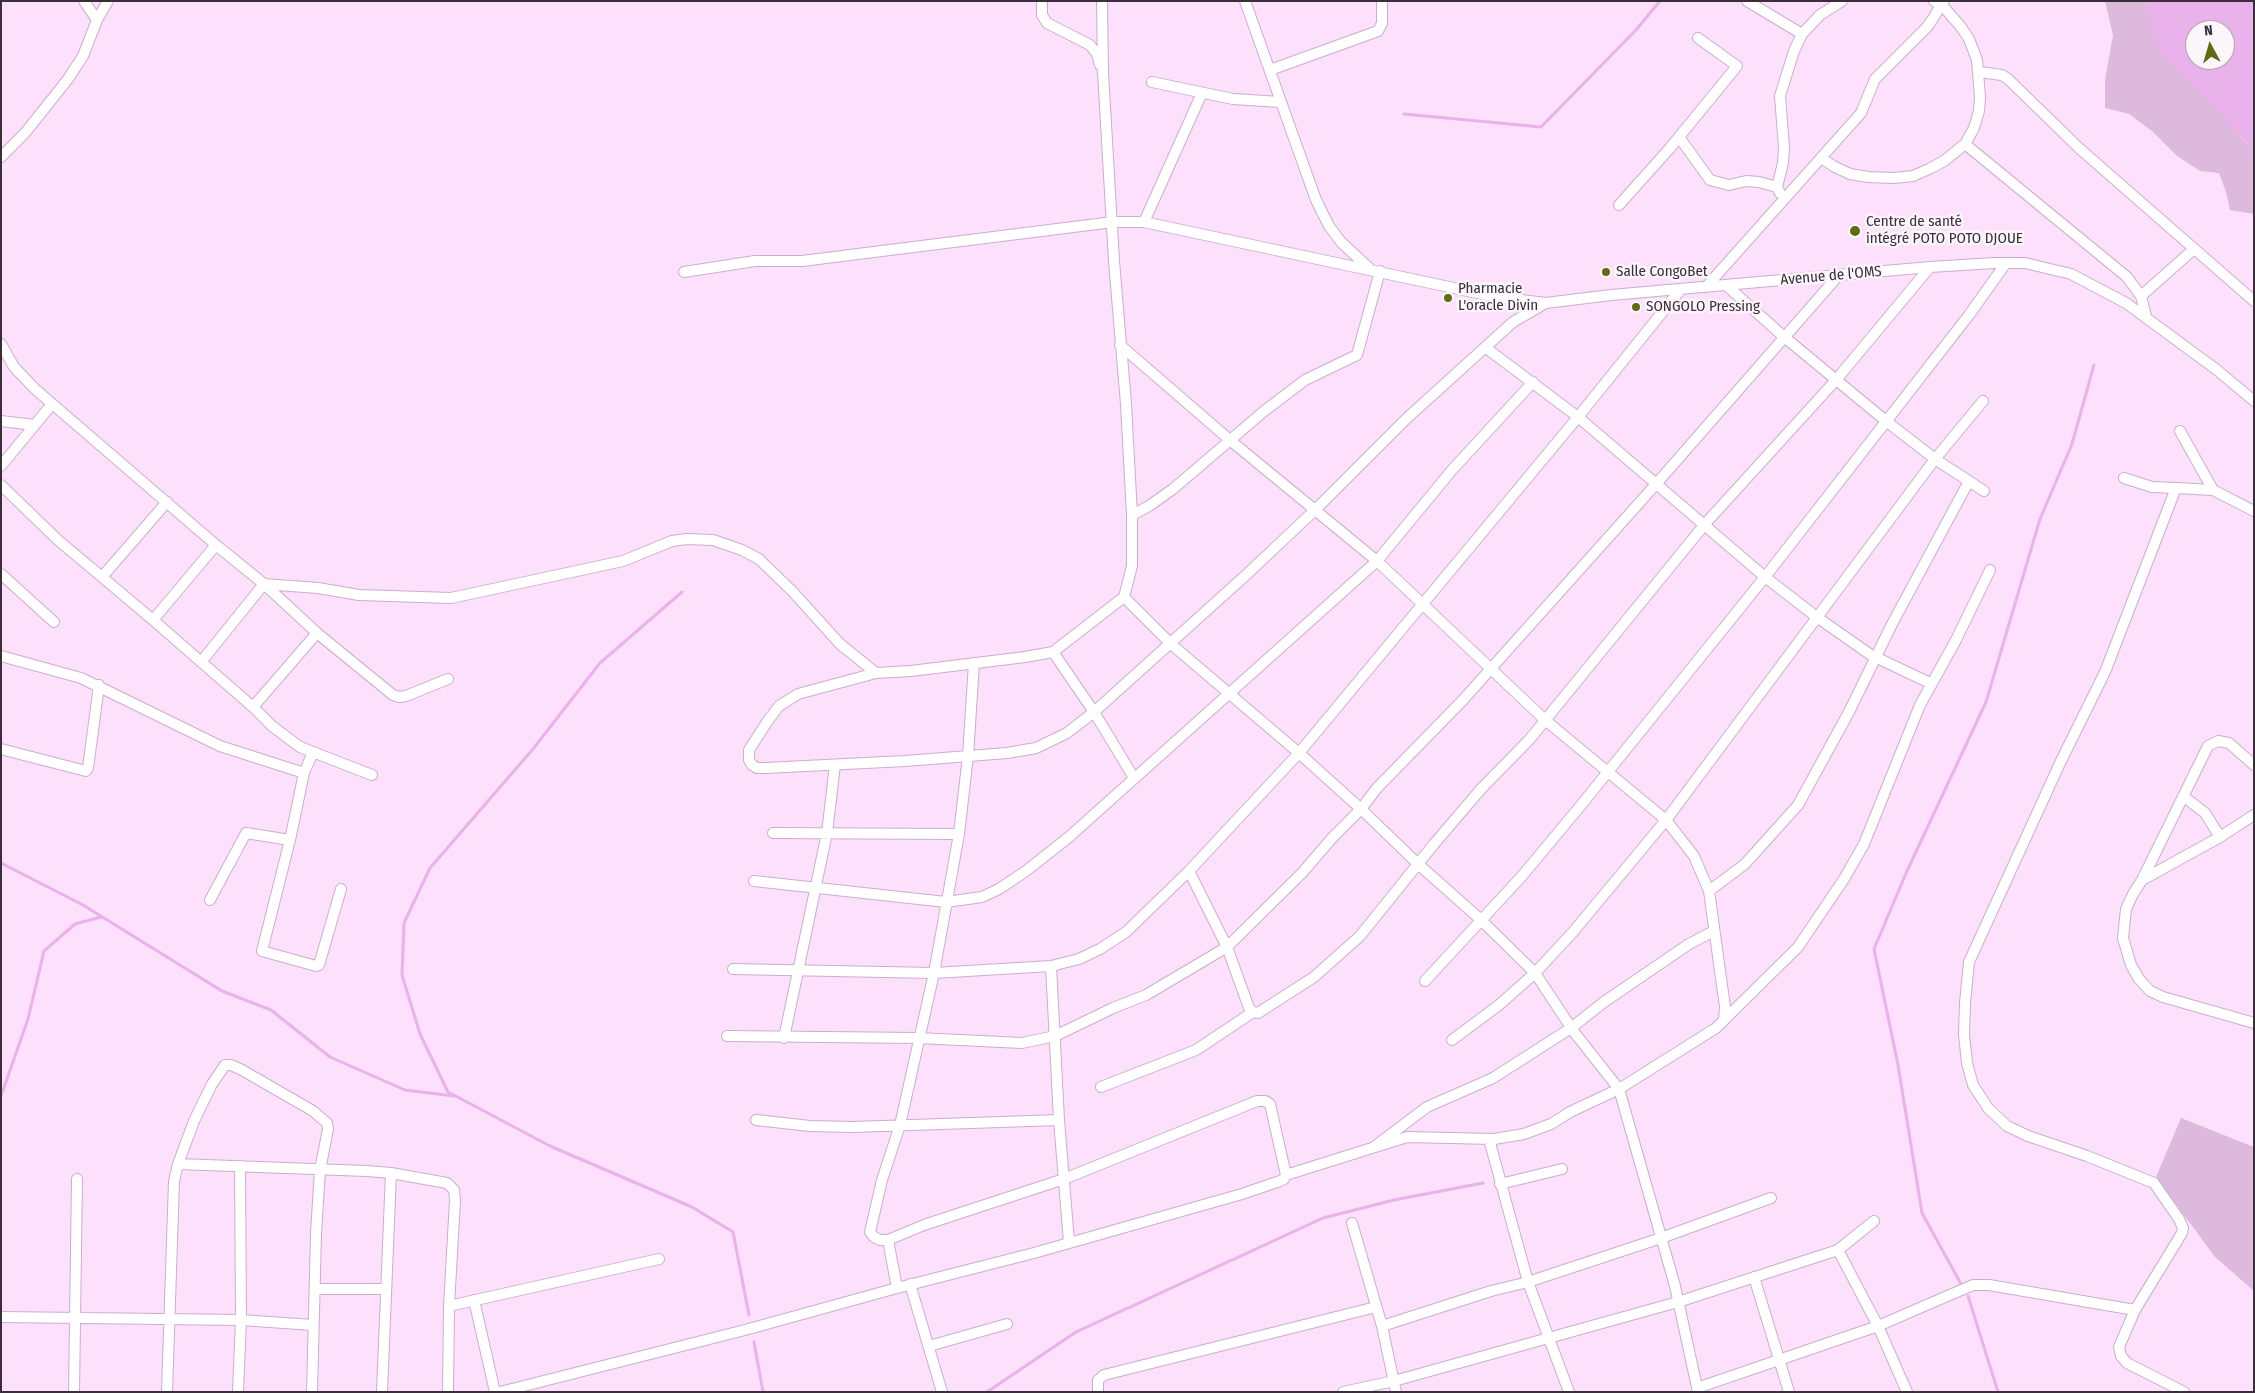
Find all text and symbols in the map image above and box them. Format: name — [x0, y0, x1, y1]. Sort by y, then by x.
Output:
north arrow — [2185, 20, 2235, 70]
text: N — [2203, 22, 2214, 39]
place label: Centre de santé intégré POTO POTO DJOUE — [1866, 213, 2023, 248]
marker: Centre de santé intégré POTO POTO DJOUE — [1848, 224, 1862, 238]
place label: Salle CongoBet — [1616, 263, 1708, 281]
street label: Avenue de l'OMS — [1780, 263, 1882, 289]
marker: Salle CongoBet — [1600, 266, 1612, 278]
place label: Pharmacie L'oracle Divin — [1458, 280, 1538, 315]
marker: Pharmacie L'oracle Divin — [1442, 292, 1454, 304]
place label: SONGOLO Pressing — [1646, 298, 1760, 316]
marker: SONGOLO Pressing — [1630, 301, 1642, 313]

